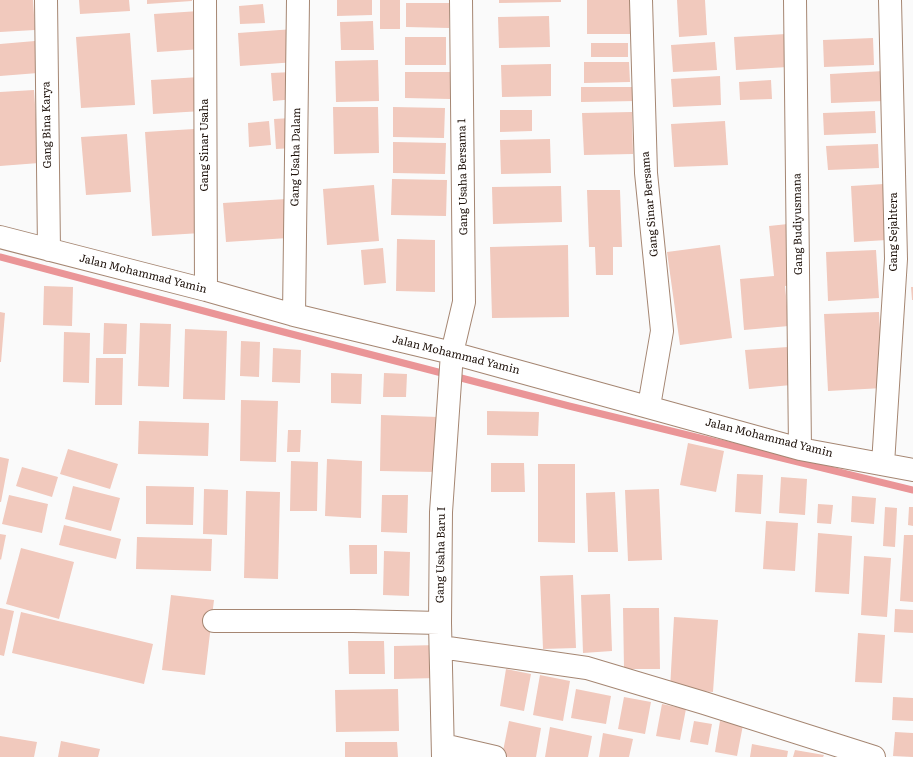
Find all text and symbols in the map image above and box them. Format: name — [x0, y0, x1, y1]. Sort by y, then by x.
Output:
street label: Gang Bina Karya — [40, 81, 54, 169]
street label: Gang Sinar Usaha — [198, 98, 212, 192]
street label: Gang Usaha Dalam — [289, 107, 303, 207]
street label: Gang Usaha Bersama 1 — [455, 119, 471, 235]
street label: Gang Sinar Bersama — [639, 151, 661, 257]
street label: Gang Budiyusmana — [791, 173, 805, 275]
street label: Gang Sejahtera — [887, 192, 901, 272]
street label: Jalan Mohammad Yamin — [78, 252, 208, 296]
street label: Jalan Mohammad Yamin — [391, 333, 521, 377]
street label: Jalan Mohammad Yamin — [704, 416, 834, 460]
street label: Gang Usaha Baru I — [434, 507, 448, 603]

